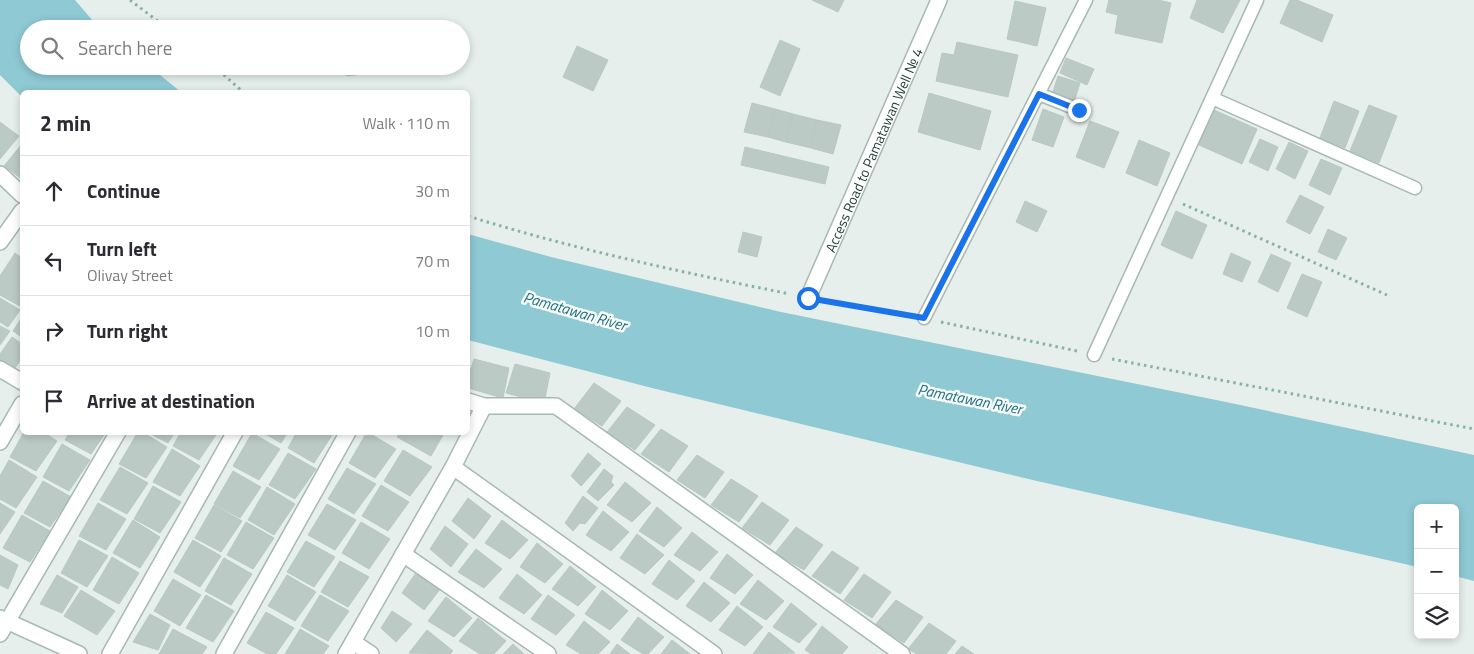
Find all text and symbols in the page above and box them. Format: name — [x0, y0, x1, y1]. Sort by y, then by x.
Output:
search box — [20, 20, 470, 75]
text: Search here — [78, 33, 172, 62]
icon: search — [38, 34, 66, 62]
street label: Access Road to Pamatawan Well № 4 — [819, 44, 927, 255]
route end — [1068, 99, 1091, 122]
text: 2 min — [40, 107, 91, 139]
text: Walk · 110 m — [362, 111, 450, 135]
text: Continue — [87, 176, 160, 205]
icon: ahead — [40, 177, 68, 205]
text: 30 m — [415, 179, 450, 203]
text: Turn left — [87, 234, 157, 263]
icon: left — [40, 247, 68, 275]
text: 70 m — [415, 249, 450, 273]
text: Olivay Street — [87, 263, 173, 287]
water label: Pamatawan River — [521, 285, 631, 337]
route start — [797, 287, 820, 310]
text: Turn right — [87, 316, 168, 345]
icon: right — [40, 317, 68, 345]
text: 10 m — [415, 319, 450, 343]
water label: Pamatawan River — [916, 378, 1026, 421]
text: Arrive at destination — [87, 386, 255, 415]
icon: arrive — [40, 387, 68, 415]
map controls — [1414, 504, 1459, 639]
button: + — [1414, 504, 1459, 549]
button: − — [1414, 549, 1459, 594]
button: layers — [1414, 594, 1459, 639]

